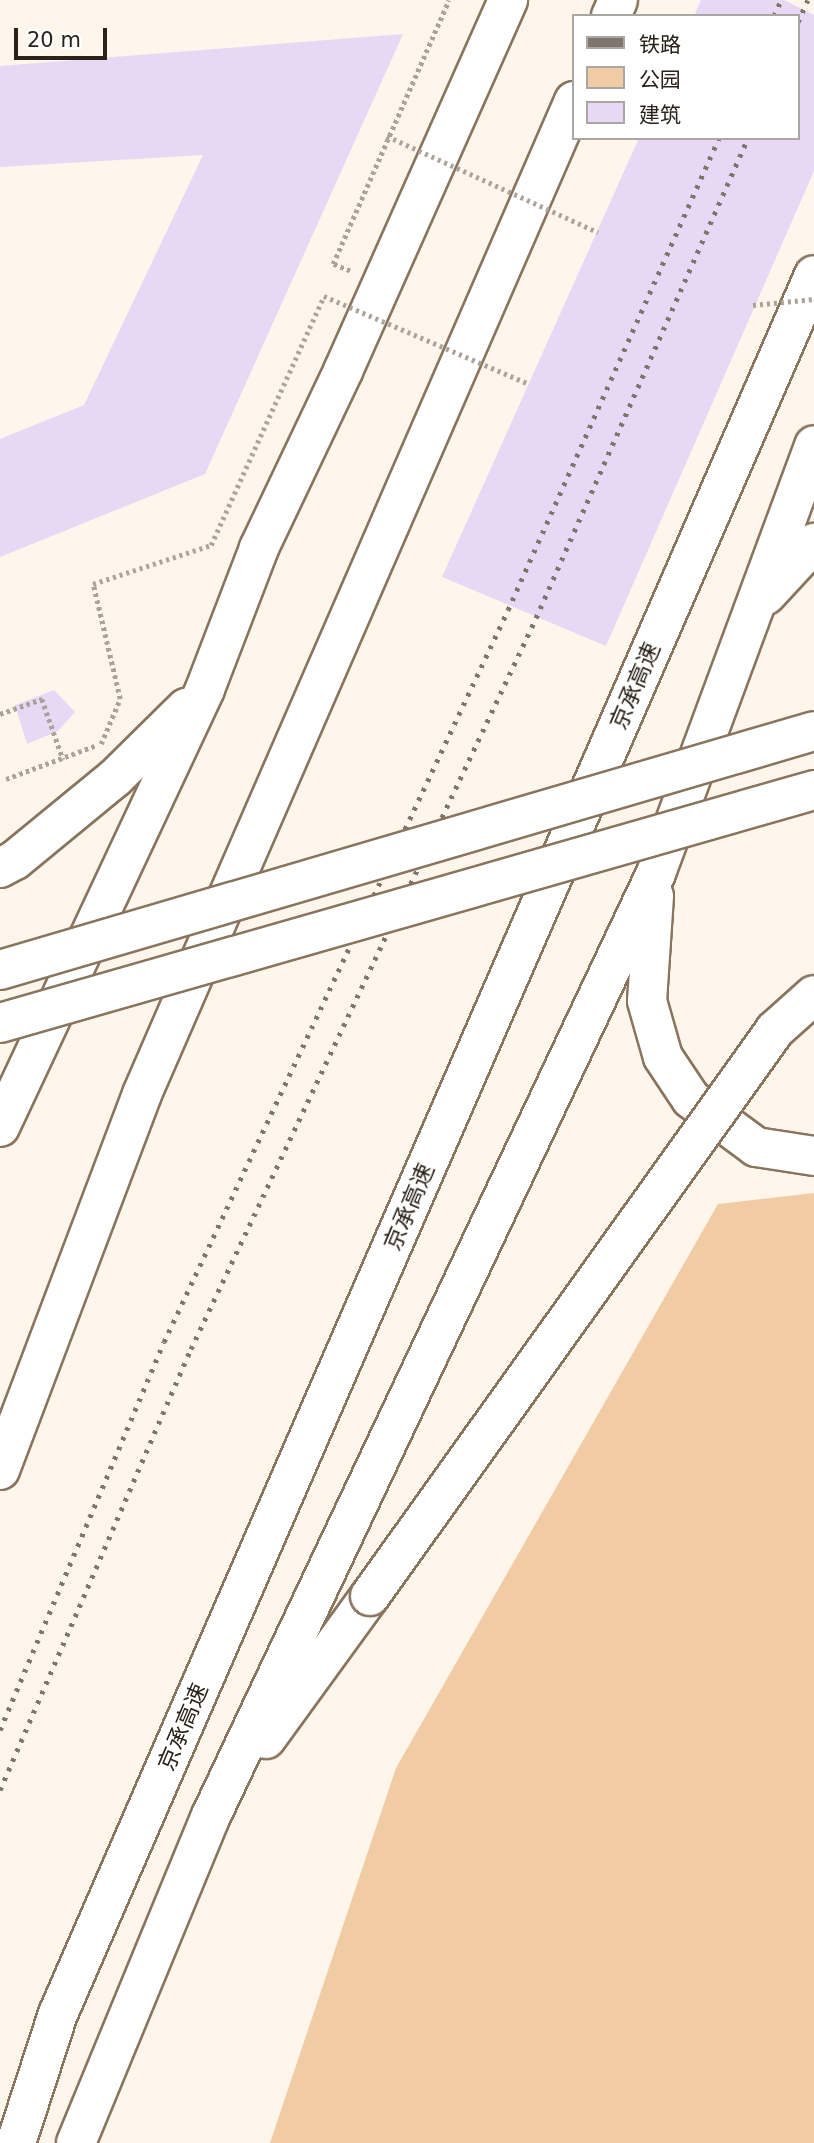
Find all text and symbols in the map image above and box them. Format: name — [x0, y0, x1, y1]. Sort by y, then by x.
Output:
scale bar — [18, 14, 110, 58]
legend — [572, 14, 800, 140]
text: 20 m — [27, 28, 81, 52]
text: 铁路 — [639, 33, 681, 57]
text: 公园 — [639, 68, 681, 92]
text: 建筑 — [639, 103, 681, 127]
street label: 京承高速 — [604, 638, 666, 734]
street label: 京承高速 — [378, 1159, 440, 1255]
street label: 京承高速 — [152, 1679, 214, 1775]

